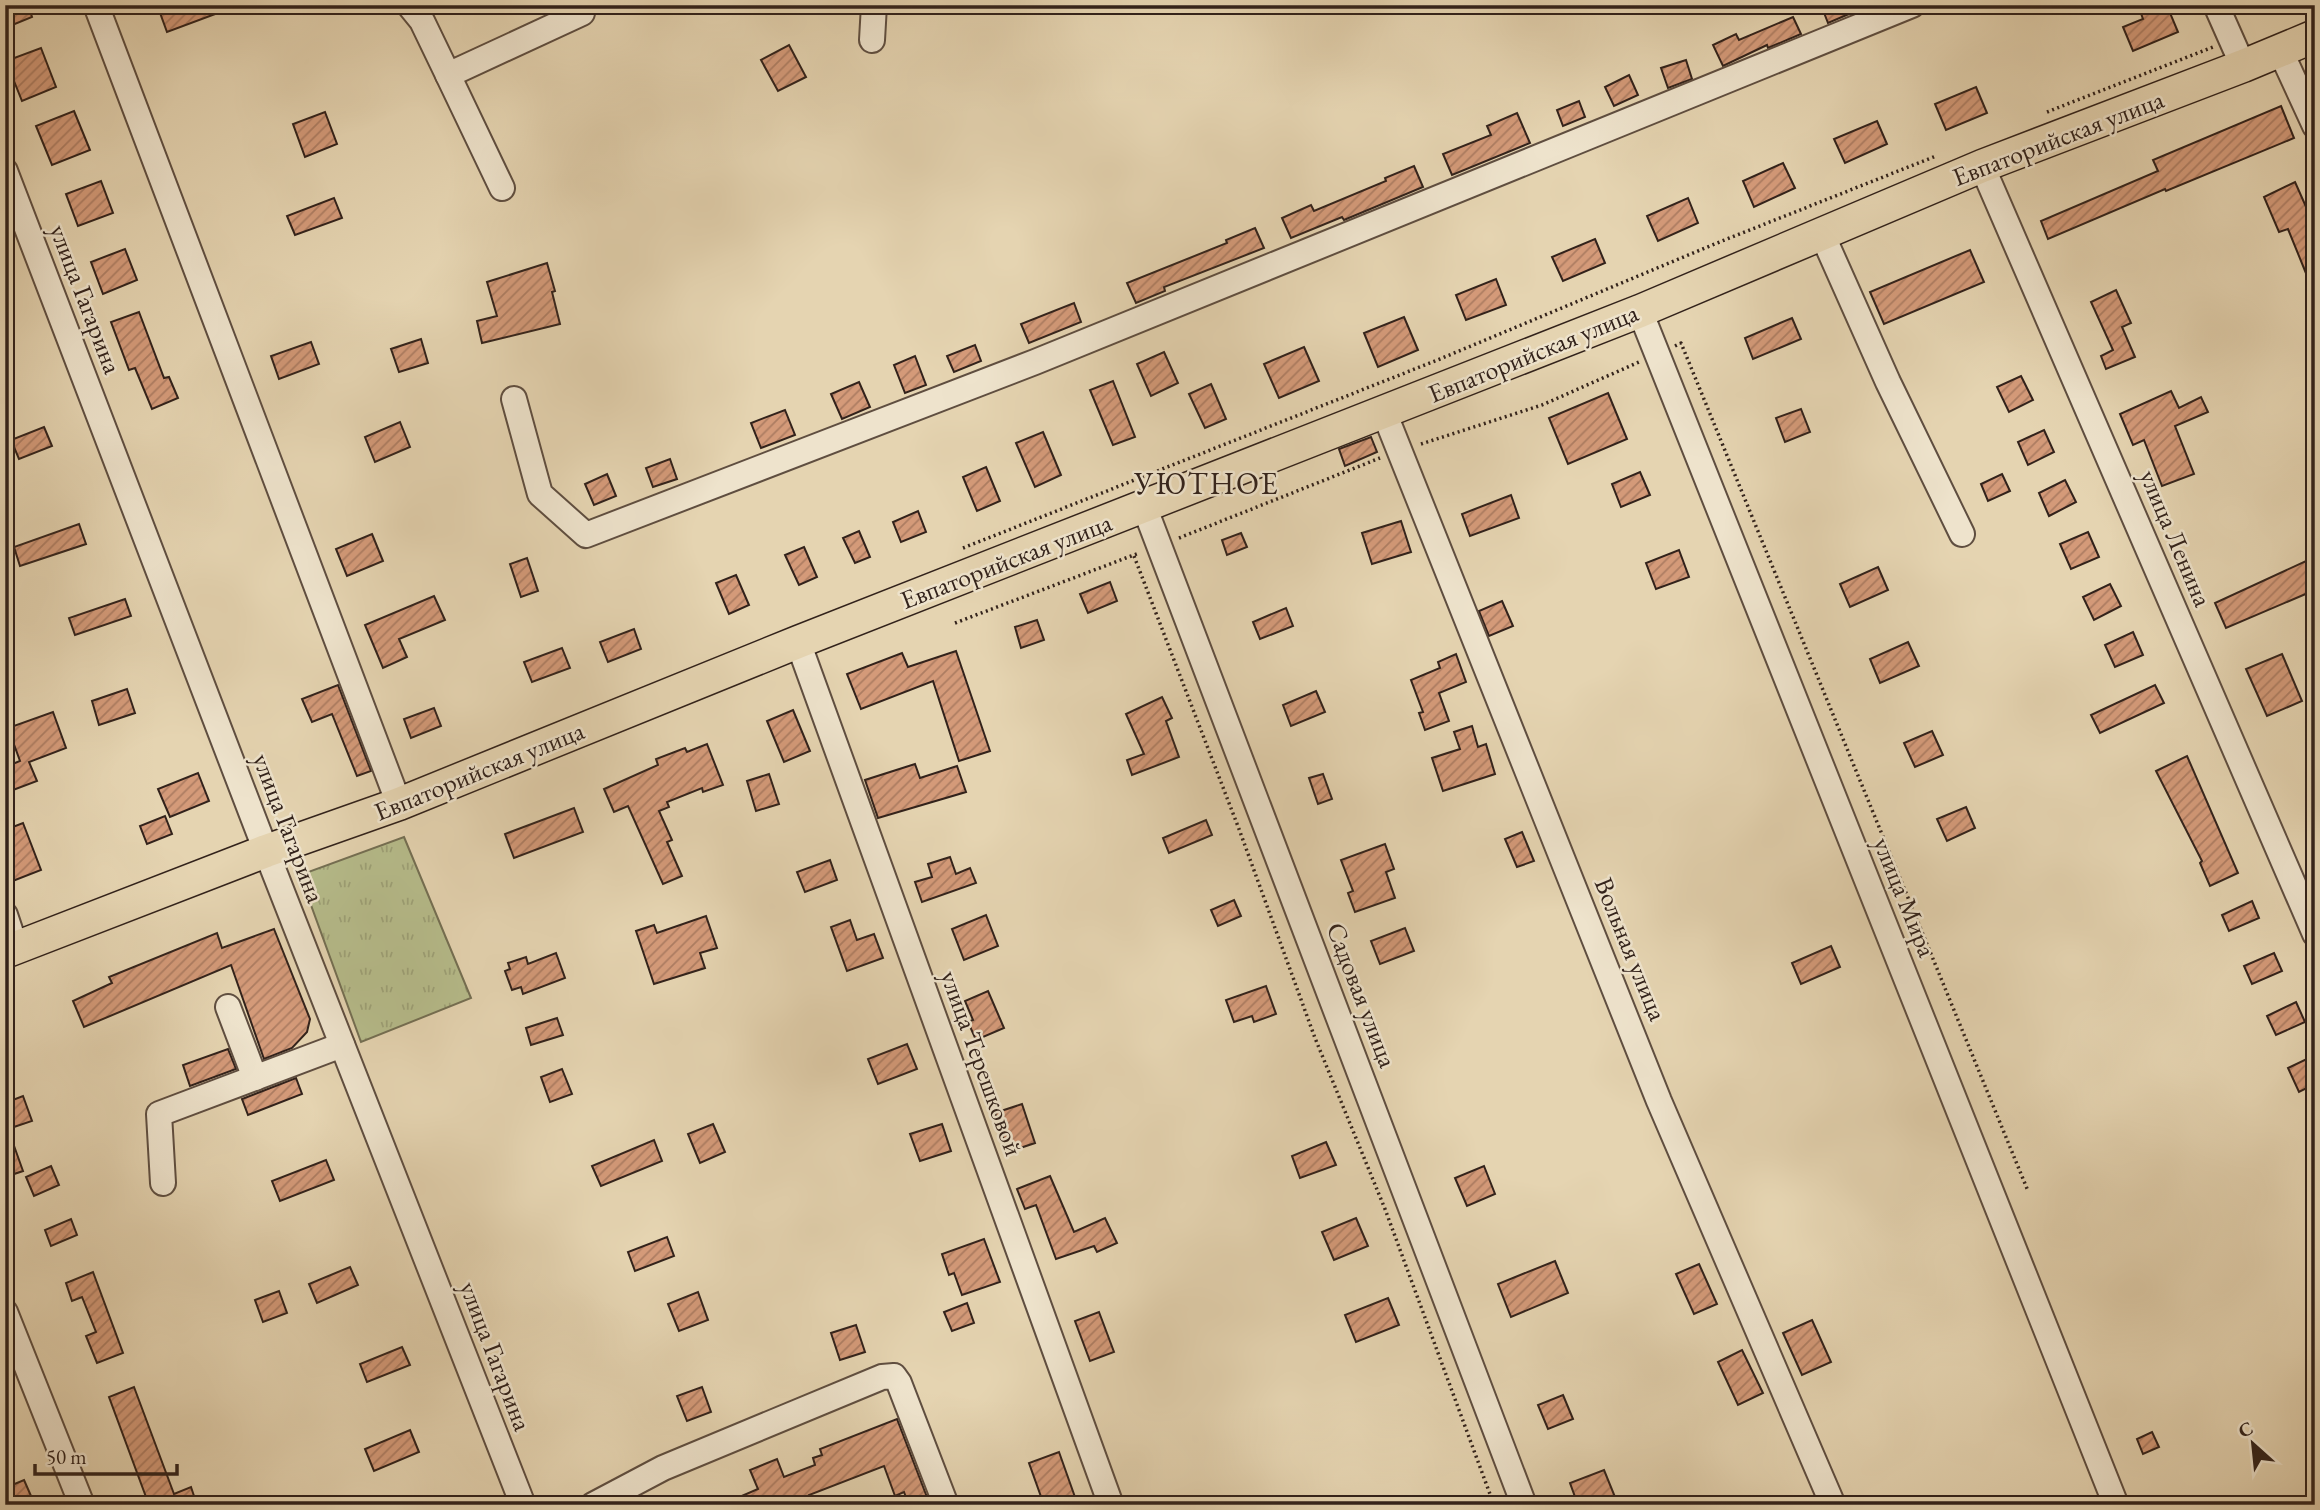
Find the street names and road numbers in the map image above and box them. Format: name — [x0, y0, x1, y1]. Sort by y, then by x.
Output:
street label: Евпаторийская улица — [1947, 82, 2169, 194]
street label: улица Гагарина — [42, 219, 130, 379]
street label: Евпаторийская улица — [1423, 295, 1644, 411]
street label: улица Ленина — [2132, 464, 2220, 612]
street label: Евпаторийская улица — [895, 505, 1117, 617]
street label: Евпаторийская улица — [369, 713, 590, 829]
street label: улица Гагарина — [245, 748, 333, 908]
street label: улица Мира — [1866, 832, 1945, 963]
street label: Вольная улица — [1587, 872, 1675, 1026]
street label: Садовая улица — [1319, 918, 1405, 1073]
street label: улица Терешковой — [933, 966, 1031, 1161]
street label: улица Гагарина — [452, 1276, 540, 1436]

